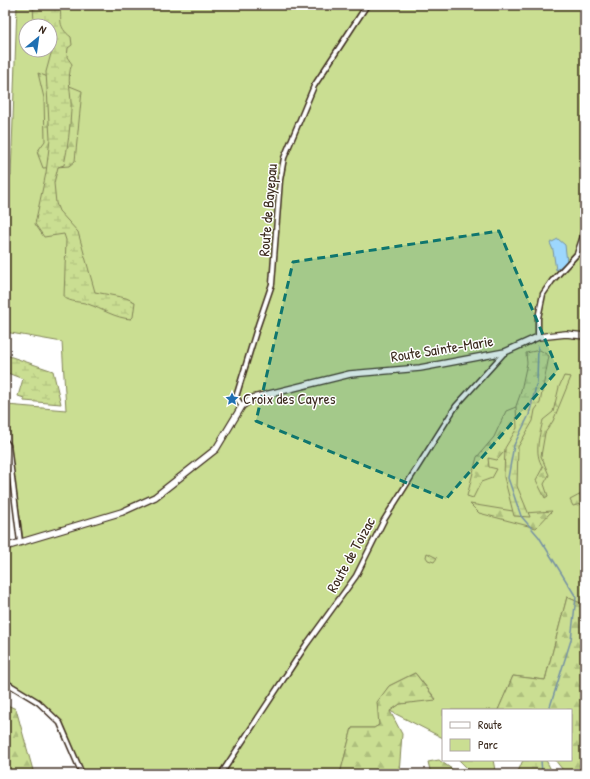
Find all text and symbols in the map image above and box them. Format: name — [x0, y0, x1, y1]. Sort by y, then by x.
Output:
north arrow — [18, 18, 58, 58]
text: N — [37, 22, 49, 37]
street label: Route de Bayepau — [253, 163, 282, 257]
street label: Route Sainte-Marie — [389, 330, 495, 367]
place label: Croix des Cayres — [243, 388, 336, 409]
place icon: Croix des Cayres — [224, 391, 240, 407]
street label: Route de Toizac — [321, 513, 380, 596]
legend — [442, 709, 572, 761]
text: Route — [478, 716, 502, 733]
text: Parc — [478, 736, 498, 753]

